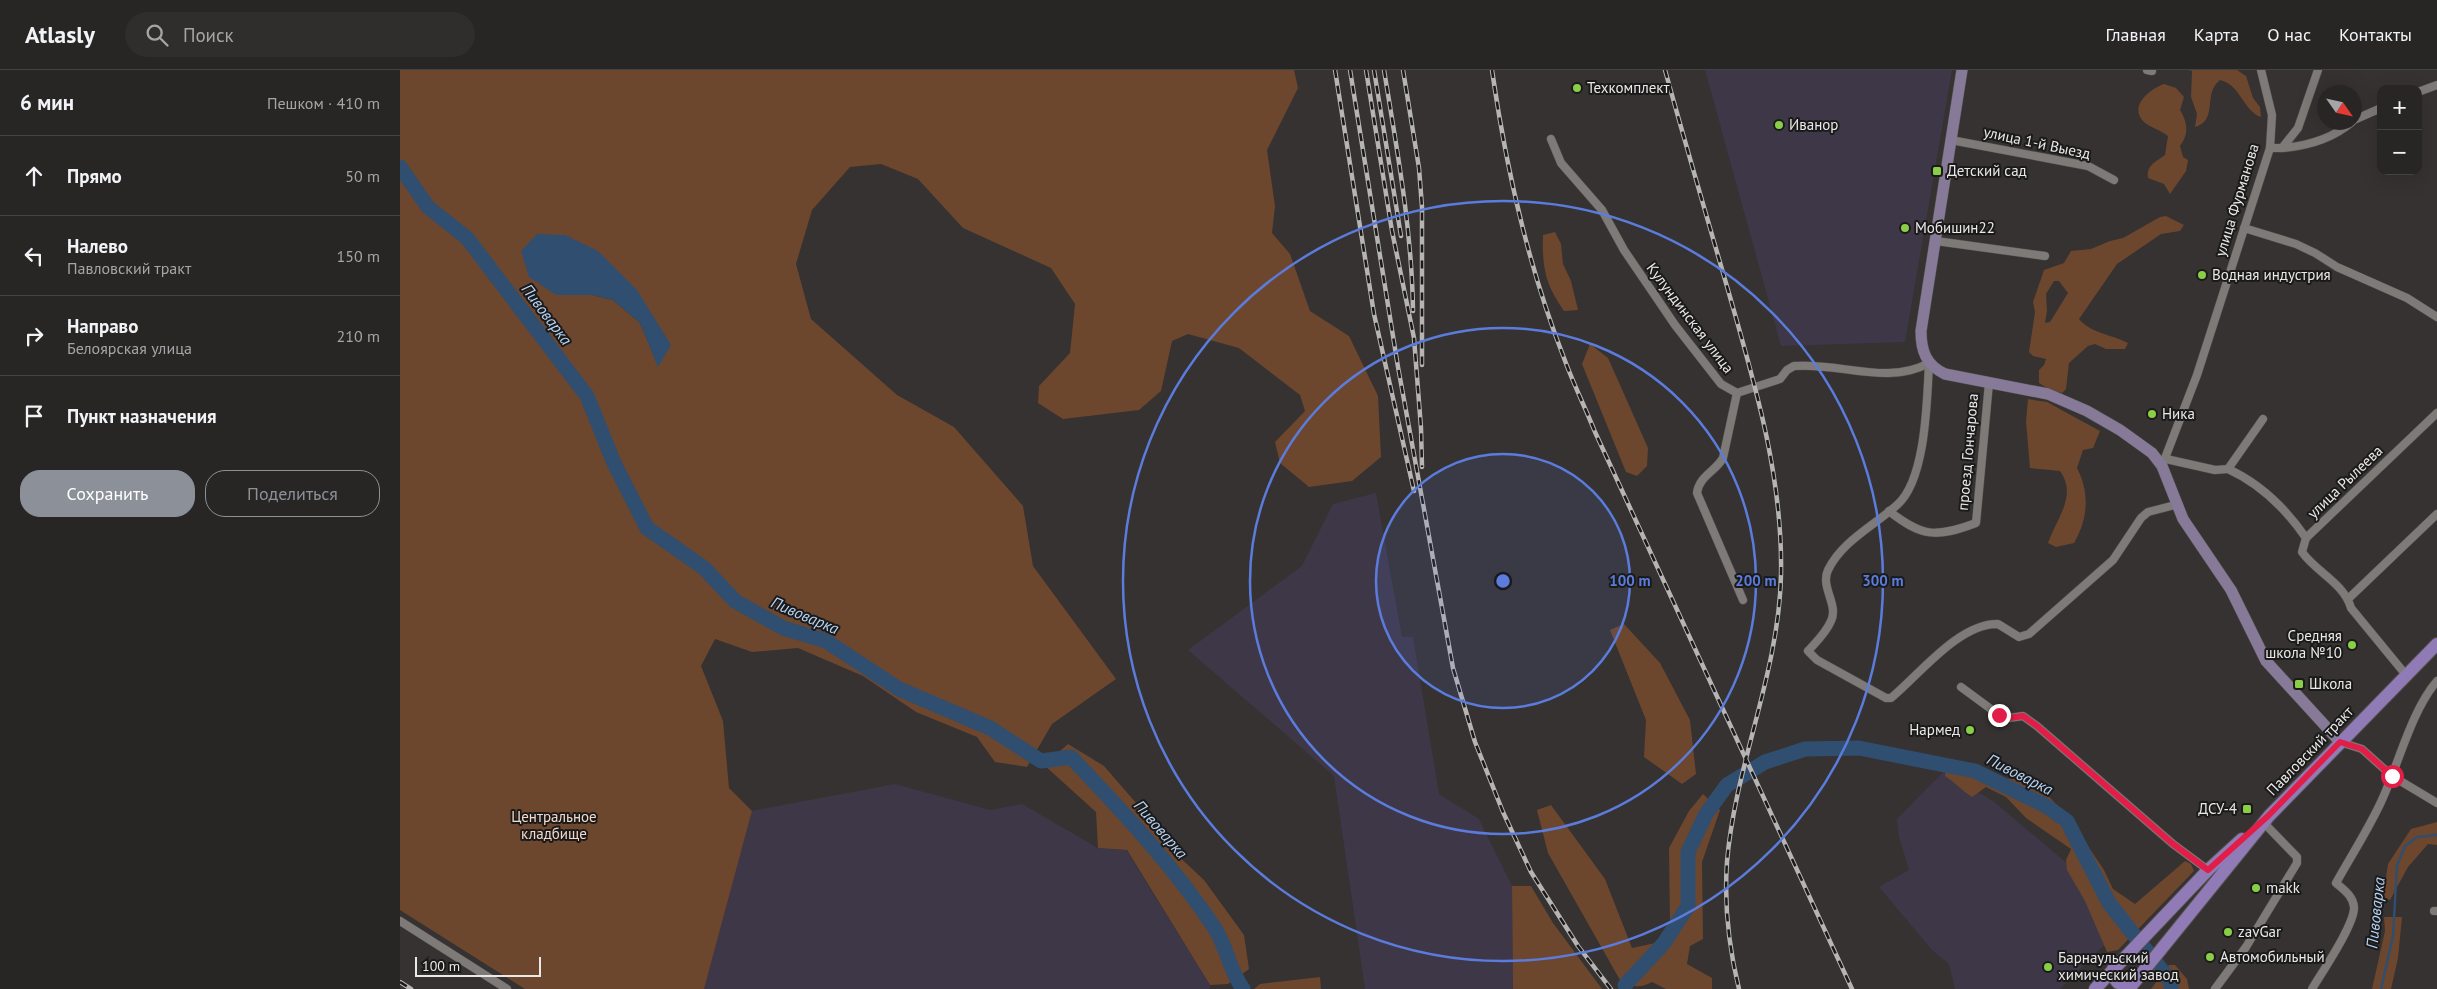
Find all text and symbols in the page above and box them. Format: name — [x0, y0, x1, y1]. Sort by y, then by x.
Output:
search box — [125, 12, 475, 57]
text: Atlasly — [25, 19, 95, 50]
icon: search — [143, 21, 171, 49]
text: Поиск — [183, 23, 234, 47]
text: Главная — [2105, 23, 2166, 46]
text: Карта — [2194, 23, 2239, 46]
text: О нас — [2267, 23, 2311, 46]
text: Контакты — [2339, 23, 2412, 46]
place label: Техкомплект — [1587, 78, 1670, 97]
marker: Техкомплект — [1571, 82, 1583, 94]
north arrow — [2317, 85, 2362, 130]
map controls — [2377, 85, 2422, 175]
button: + — [2377, 85, 2422, 130]
text: 6 мин — [20, 89, 74, 116]
text: Пешком · 410 m — [267, 93, 380, 113]
place label: Иванор — [1789, 115, 1838, 134]
marker: Иванор — [1773, 119, 1785, 131]
street label: улица 1-й Выезд — [1982, 122, 2092, 163]
button: − — [2377, 130, 2422, 175]
street label: улица Фурманова — [2210, 141, 2263, 259]
place label: Детский сад — [1947, 161, 2027, 180]
icon: ahead — [20, 162, 48, 190]
text: Прямо — [67, 164, 122, 188]
marker: Детский сад — [1931, 165, 1943, 177]
text: 50 m — [345, 166, 380, 186]
place label: Мобишин22 — [1915, 218, 1995, 237]
marker: Мобишин22 — [1899, 222, 1911, 234]
text: Налево — [67, 234, 128, 258]
icon: left — [20, 242, 48, 270]
text: 150 m — [337, 246, 380, 266]
text: Павловский тракт — [67, 258, 191, 278]
street label: Кулундинская улица — [1643, 259, 1738, 377]
place label: Водная индустрия — [2212, 265, 2331, 284]
marker: Водная индустрия — [2196, 269, 2208, 281]
water label: Пивоварка — [517, 279, 577, 349]
text: Направо — [67, 314, 138, 338]
icon: right — [20, 322, 48, 350]
text: 210 m — [337, 326, 380, 346]
text: Белоярская улица — [67, 338, 192, 358]
street label: проезд Гончарова — [1953, 393, 1982, 511]
icon: arrive — [20, 402, 48, 430]
text: Пункт назначения — [67, 404, 217, 428]
place label: Ника — [2162, 404, 2195, 423]
marker: Ника — [2146, 408, 2158, 420]
street label: улица Рылеева — [2303, 441, 2386, 522]
button: Сохранить — [20, 470, 195, 517]
button: Поделиться — [205, 470, 380, 517]
text: 100 m — [1609, 571, 1651, 590]
text: 200 m — [1735, 571, 1777, 590]
text: 300 m — [1862, 571, 1904, 590]
centre of rings — [1494, 572, 1512, 590]
water label: Пивоварка — [768, 592, 842, 638]
place label: Средняя школа №10 — [2265, 626, 2342, 662]
marker: Средняя школа №10 — [2346, 639, 2358, 651]
place label: Школа — [2309, 674, 2352, 693]
marker: Школа — [2293, 678, 2305, 690]
street label: Павловский тракт — [2262, 702, 2357, 799]
route end — [1988, 704, 2011, 727]
place label: Нармед — [1909, 720, 1960, 739]
marker: Нармед — [1964, 724, 1976, 736]
water label: Пивоварка — [1984, 749, 2057, 799]
route start — [2381, 765, 2404, 788]
water label: Пивоварка — [1130, 795, 1192, 863]
place label: ДСУ-4 — [2198, 799, 2237, 818]
marker: ДСУ-4 — [2241, 803, 2253, 815]
park label: Центральное кладбище — [511, 807, 597, 843]
water label: Пивоварка — [2361, 876, 2389, 950]
place label: makk — [2266, 878, 2301, 897]
marker: makk — [2250, 882, 2262, 894]
place label: zavGar — [2238, 922, 2281, 941]
marker: zavGar — [2222, 926, 2234, 938]
place label: Автомобильный — [2220, 947, 2325, 966]
place label: Барнаульский химический завод — [2058, 948, 2179, 984]
marker: Автомобильный — [2204, 951, 2216, 963]
scale bar — [415, 954, 541, 977]
text: 100 m — [422, 957, 460, 975]
marker: Барнаульский химический завод — [2042, 961, 2054, 973]

